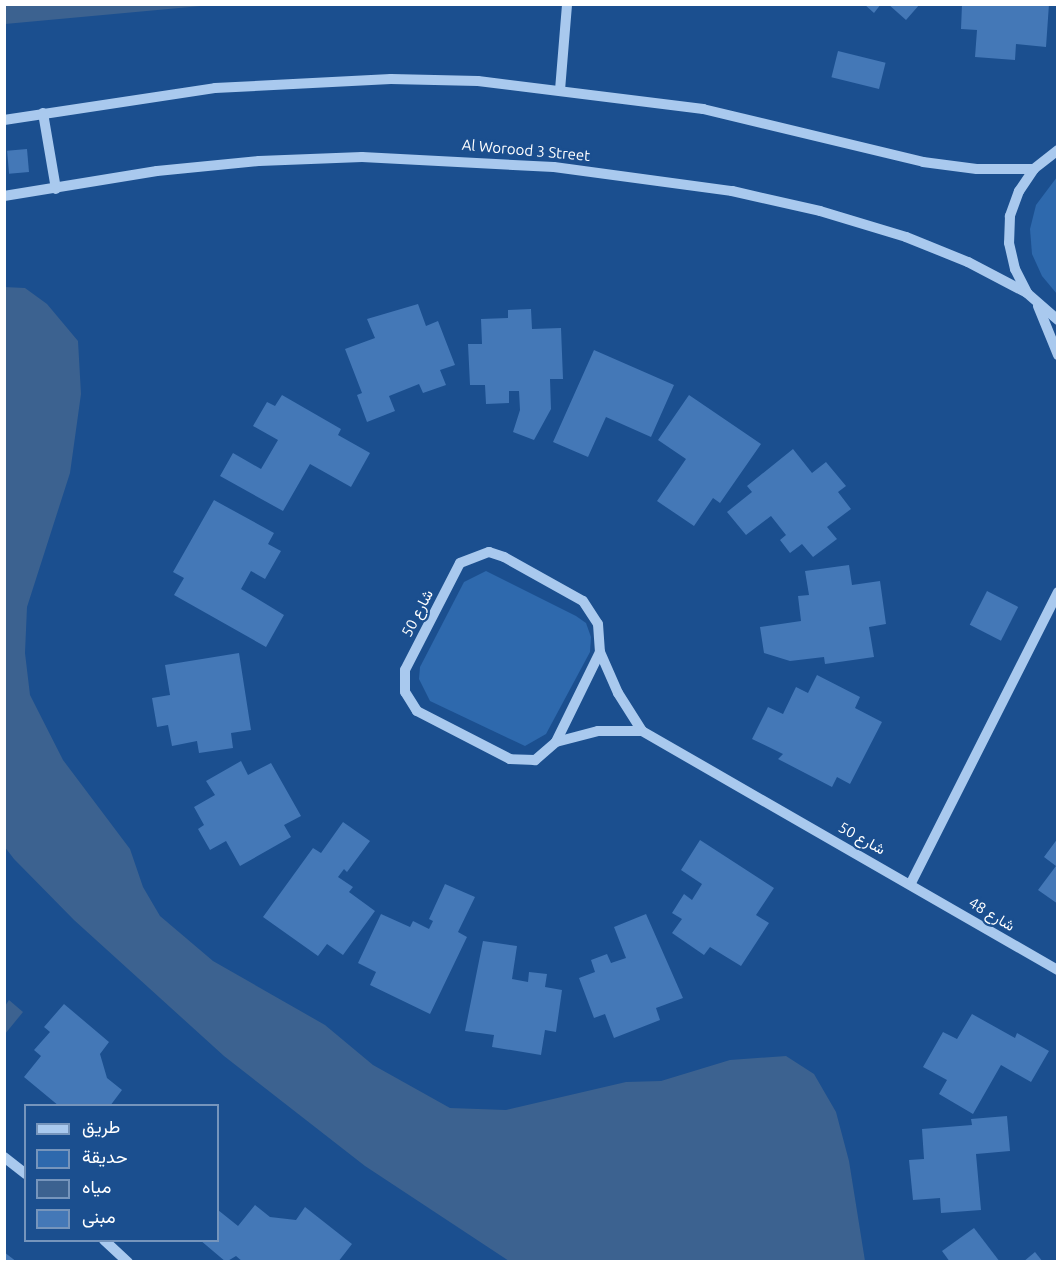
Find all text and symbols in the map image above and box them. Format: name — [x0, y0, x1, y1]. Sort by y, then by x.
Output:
street label: Al Worood 3 Street — [461, 135, 591, 165]
street label: شارع 50 — [398, 586, 436, 640]
street label: شارع 50 — [836, 818, 888, 858]
street label: شارع 48 — [966, 893, 1018, 935]
legend — [24, 1104, 219, 1242]
text: طريق — [82, 1116, 120, 1136]
text: حديقة — [82, 1146, 128, 1166]
text: مياه — [82, 1176, 111, 1196]
text: مبنى — [82, 1206, 116, 1226]

